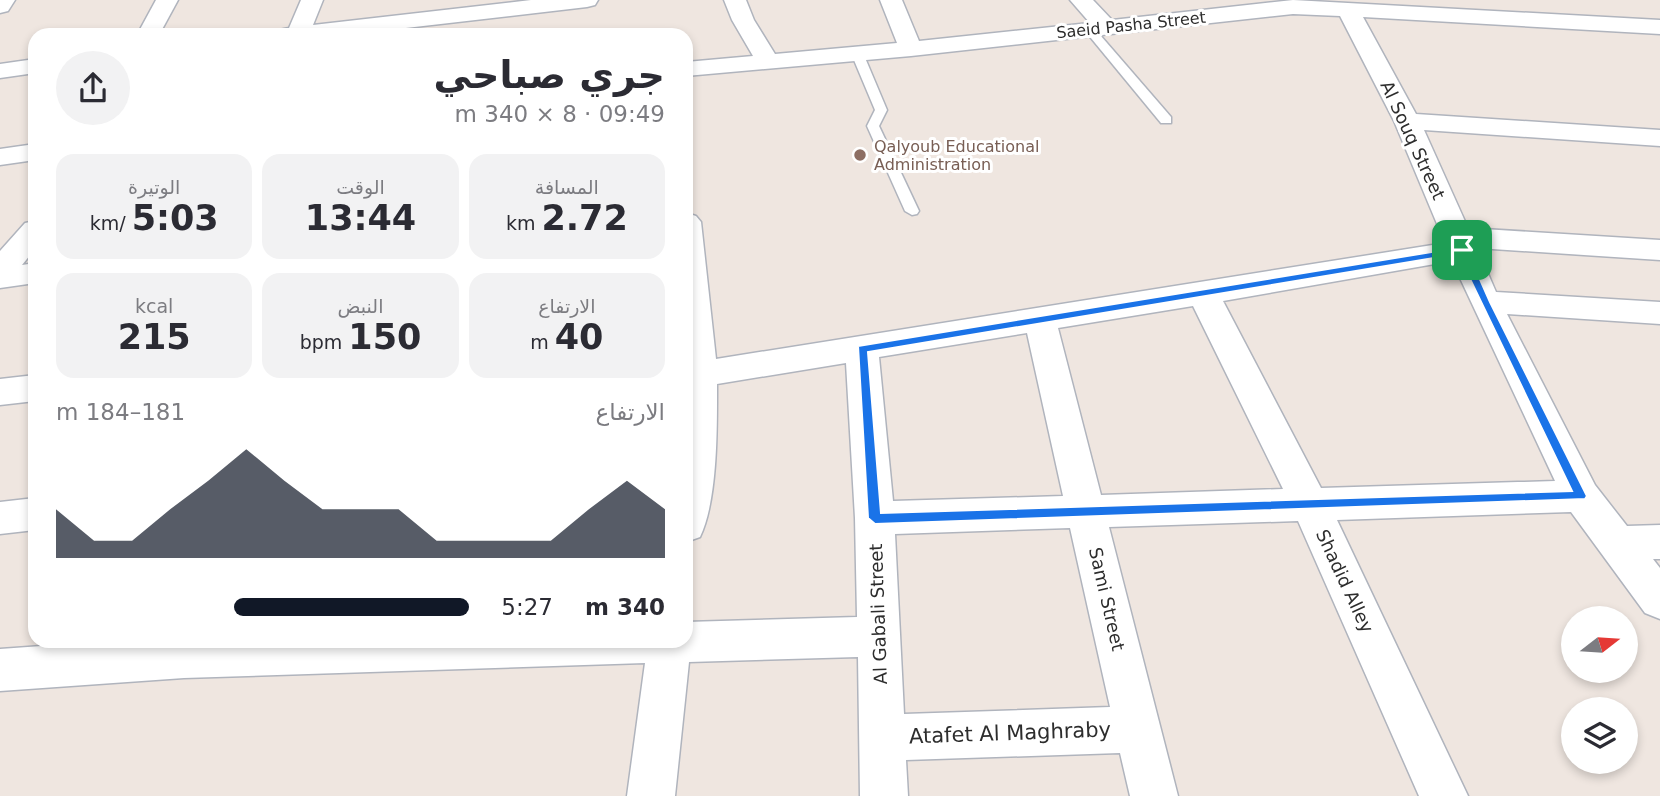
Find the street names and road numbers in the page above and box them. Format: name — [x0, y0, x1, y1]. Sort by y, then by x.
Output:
street label: Saeid Pasha Street — [1055, 8, 1207, 42]
street label: Al Souq Street — [1376, 77, 1450, 203]
street label: Shadid Alley — [1312, 526, 1378, 636]
street label: Al Gabali Street — [865, 543, 891, 685]
street label: Sami Street — [1085, 545, 1129, 653]
street label: Atafet Al Maghraby — [909, 717, 1111, 749]

